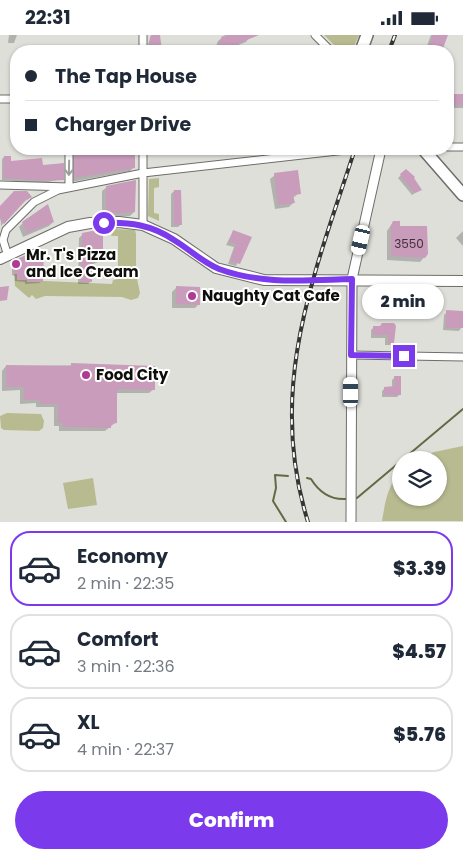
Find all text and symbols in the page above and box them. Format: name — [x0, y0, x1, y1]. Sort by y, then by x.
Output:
text: 22:31 — [25, 4, 71, 31]
text: The Tap House — [55, 63, 197, 90]
text: Charger Drive — [55, 111, 191, 138]
one-way arrow — [64, 160, 74, 176]
route start — [93, 212, 115, 234]
car — [350, 224, 371, 256]
house number: 3550 — [394, 235, 424, 252]
place label: Mr. T's Pizza and Ice Cream — [26, 244, 139, 282]
marker: Mr. T's Pizza and Ice Cream — [10, 258, 22, 270]
callout: 2 min — [363, 283, 445, 319]
place label: Naughty Cat Cafe — [202, 285, 340, 306]
marker: Naughty Cat Cafe — [186, 290, 198, 302]
text: 2 min — [380, 290, 426, 313]
route end — [393, 345, 415, 367]
place label: Food City — [96, 364, 169, 385]
marker: Food City — [80, 369, 92, 381]
car — [343, 377, 358, 407]
map controls — [392, 451, 447, 506]
button: layers — [392, 451, 447, 506]
text: Economy — [77, 543, 168, 570]
icon: car — [17, 546, 62, 591]
text: $3.39 — [393, 555, 446, 582]
text: 2 min · 22:35 — [77, 572, 174, 595]
text: Comfort — [77, 626, 159, 653]
icon: car — [17, 629, 62, 674]
text: $4.57 — [392, 638, 446, 665]
text: 3 min · 22:36 — [77, 655, 175, 678]
text: XL — [77, 709, 100, 736]
icon: car — [17, 712, 62, 757]
text: $5.76 — [393, 721, 446, 748]
text: 4 min · 22:37 — [77, 738, 174, 761]
button: Confirm — [15, 791, 448, 849]

